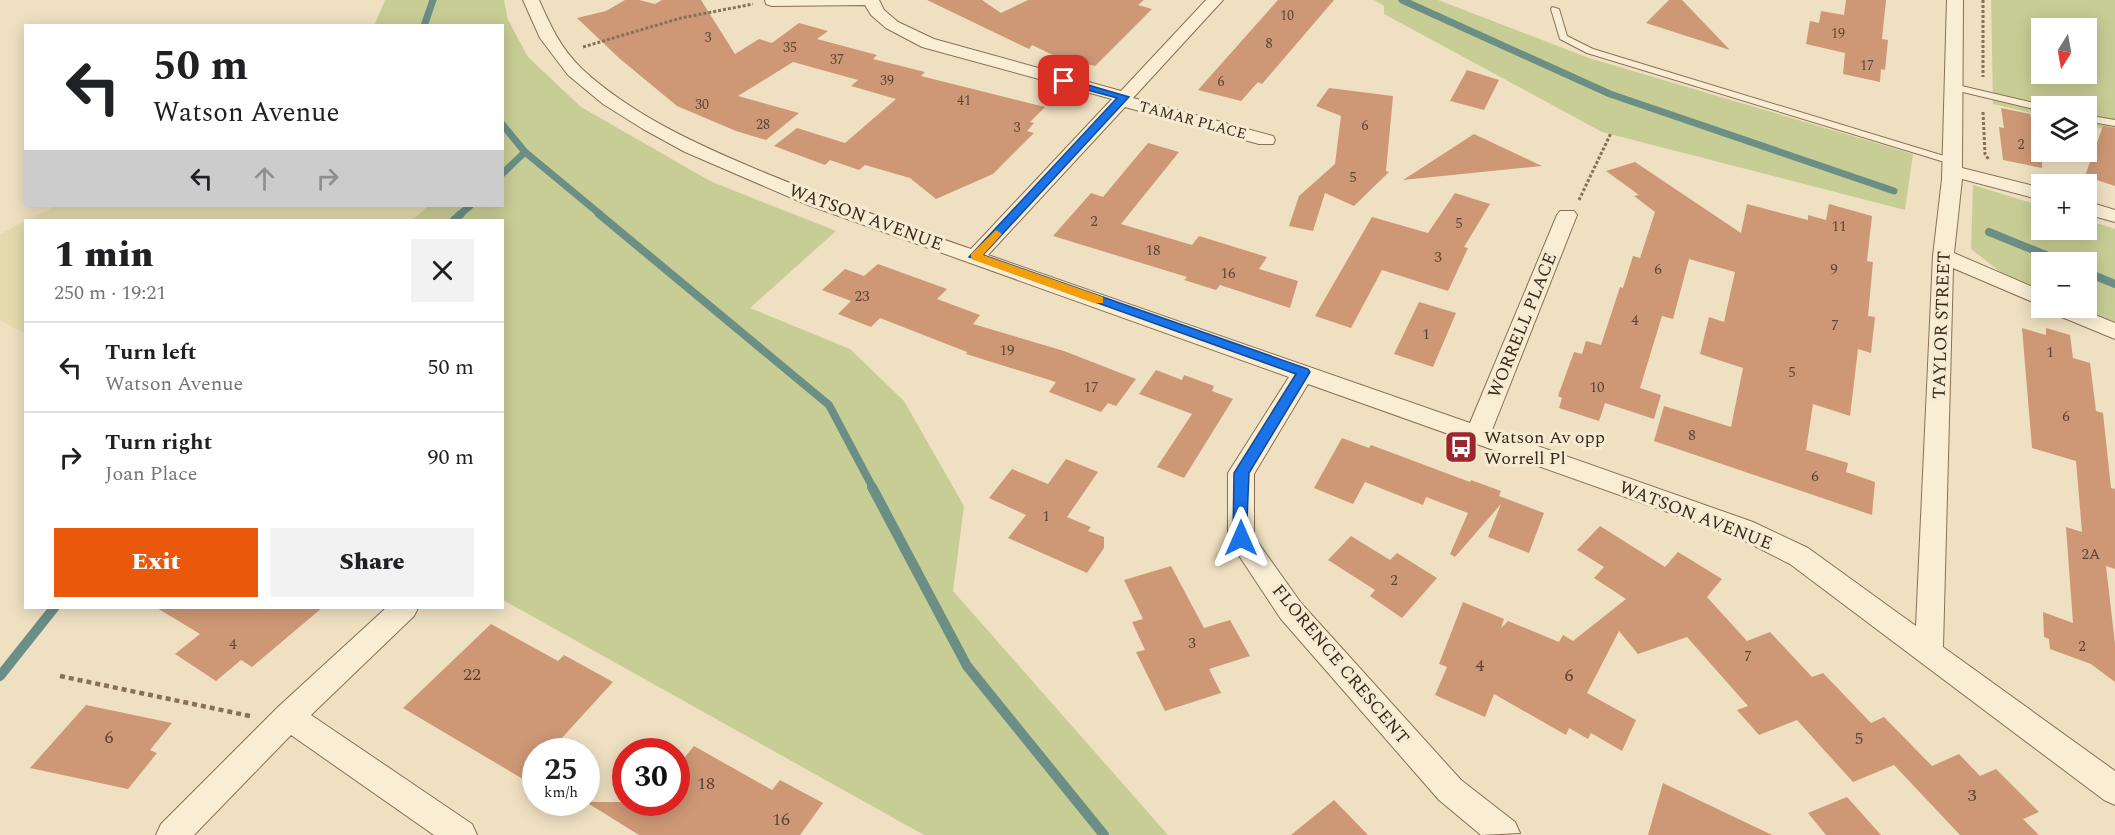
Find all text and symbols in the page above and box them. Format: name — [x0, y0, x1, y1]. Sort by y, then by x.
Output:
house number: 10 — [1280, 5, 1294, 26]
north arrow — [2031, 18, 2097, 84]
map controls — [2031, 18, 2097, 318]
house number: 19 — [1831, 23, 1845, 44]
house number: 3 — [705, 27, 712, 48]
house number: 8 — [1266, 33, 1273, 54]
text: 50 m — [153, 35, 248, 98]
house number: 35 — [783, 37, 797, 58]
icon: left — [54, 48, 132, 126]
house number: 37 — [830, 49, 844, 70]
pin — [1038, 55, 1089, 106]
house number: 17 — [1860, 55, 1874, 76]
icon: arrive — [1047, 64, 1080, 97]
house number: 39 — [880, 70, 894, 91]
house number: 6 — [1218, 71, 1225, 92]
house number: 41 — [957, 90, 971, 111]
text: Watson Avenue — [153, 92, 340, 134]
house number: 30 — [695, 94, 709, 115]
street label: TAMAR PLACE — [1137, 95, 1249, 146]
button: layers — [2031, 96, 2097, 162]
house number: 28 — [756, 114, 770, 135]
house number: 6 — [1362, 115, 1369, 136]
house number: 3 — [1014, 117, 1021, 138]
house number: 2 — [2018, 134, 2025, 155]
icon: left — [185, 162, 218, 195]
icon: ahead — [248, 162, 281, 195]
icon: right — [311, 162, 344, 195]
house number: 5 — [1349, 166, 1357, 189]
button: + — [2031, 174, 2097, 240]
street label: WATSON AVENUE — [785, 177, 947, 258]
house number: 2 — [1090, 210, 1098, 233]
house number: 5 — [1455, 212, 1463, 235]
house number: 11 — [1831, 215, 1847, 238]
text: 1 min — [54, 228, 154, 283]
button: close — [411, 239, 474, 302]
house number: 18 — [1145, 239, 1161, 262]
house number: 3 — [1434, 246, 1442, 269]
street label: WORRELL PLACE — [1481, 248, 1564, 402]
street label: TAYLOR STREET — [1925, 251, 1958, 399]
button: − — [2031, 252, 2097, 318]
house number: 6 — [1654, 258, 1662, 281]
house number: 9 — [1830, 258, 1838, 281]
house number: 16 — [1220, 262, 1236, 285]
text: 250 m · 19:21 — [54, 278, 166, 308]
house number: 23 — [854, 285, 870, 308]
house number: 4 — [1631, 309, 1639, 332]
house number: 7 — [1831, 314, 1839, 337]
house number: 1 — [1422, 323, 1430, 346]
text: Turn left — [105, 336, 197, 369]
house number: 19 — [999, 339, 1015, 362]
house number: 1 — [2046, 341, 2054, 364]
icon: left — [54, 351, 87, 384]
text: 50 m — [428, 351, 474, 384]
house number: 5 — [1788, 361, 1796, 384]
text: Watson Avenue — [105, 369, 243, 399]
house number: 17 — [1083, 376, 1099, 399]
house number: 10 — [1589, 376, 1605, 399]
house number: 6 — [2062, 405, 2070, 428]
place label: Watson Av opp Worrell Pl — [1484, 424, 1605, 472]
house number: 8 — [1688, 424, 1696, 447]
text: Turn right — [105, 426, 212, 459]
bus stop icon: Watson Av opp Worrell Pl — [1443, 429, 1479, 465]
icon: right — [54, 441, 87, 474]
text: 90 m — [428, 441, 474, 474]
text: Joan Place — [105, 459, 197, 489]
house number: 6 — [1811, 465, 1819, 488]
street label: WATSON AVENUE — [1615, 474, 1776, 557]
house number: 1 — [1042, 505, 1050, 528]
position arrow — [1209, 506, 1273, 570]
button: Exit — [54, 528, 258, 597]
button: Share — [270, 528, 474, 597]
house number: 2A — [2082, 543, 2100, 566]
house number: 2 — [1390, 569, 1398, 592]
street label: FLORENCE CRESCENT — [1265, 578, 1416, 750]
house number: 3 — [1188, 632, 1196, 655]
house number: 4 — [229, 633, 237, 656]
house number: 2 — [2078, 635, 2086, 658]
house number: 7 — [1744, 645, 1752, 668]
house number: 4 — [1476, 652, 1485, 679]
house number: 22 — [463, 661, 481, 688]
house number: 6 — [1565, 662, 1574, 689]
house number: 6 — [105, 724, 114, 751]
house number: 5 — [1855, 725, 1864, 752]
speed limit sign: 30 — [612, 738, 690, 816]
text: 25 — [544, 747, 578, 793]
house number: 18 — [697, 770, 715, 797]
text: km/h — [544, 781, 578, 804]
house number: 3 — [1968, 782, 1977, 809]
house number: 16 — [772, 806, 790, 833]

